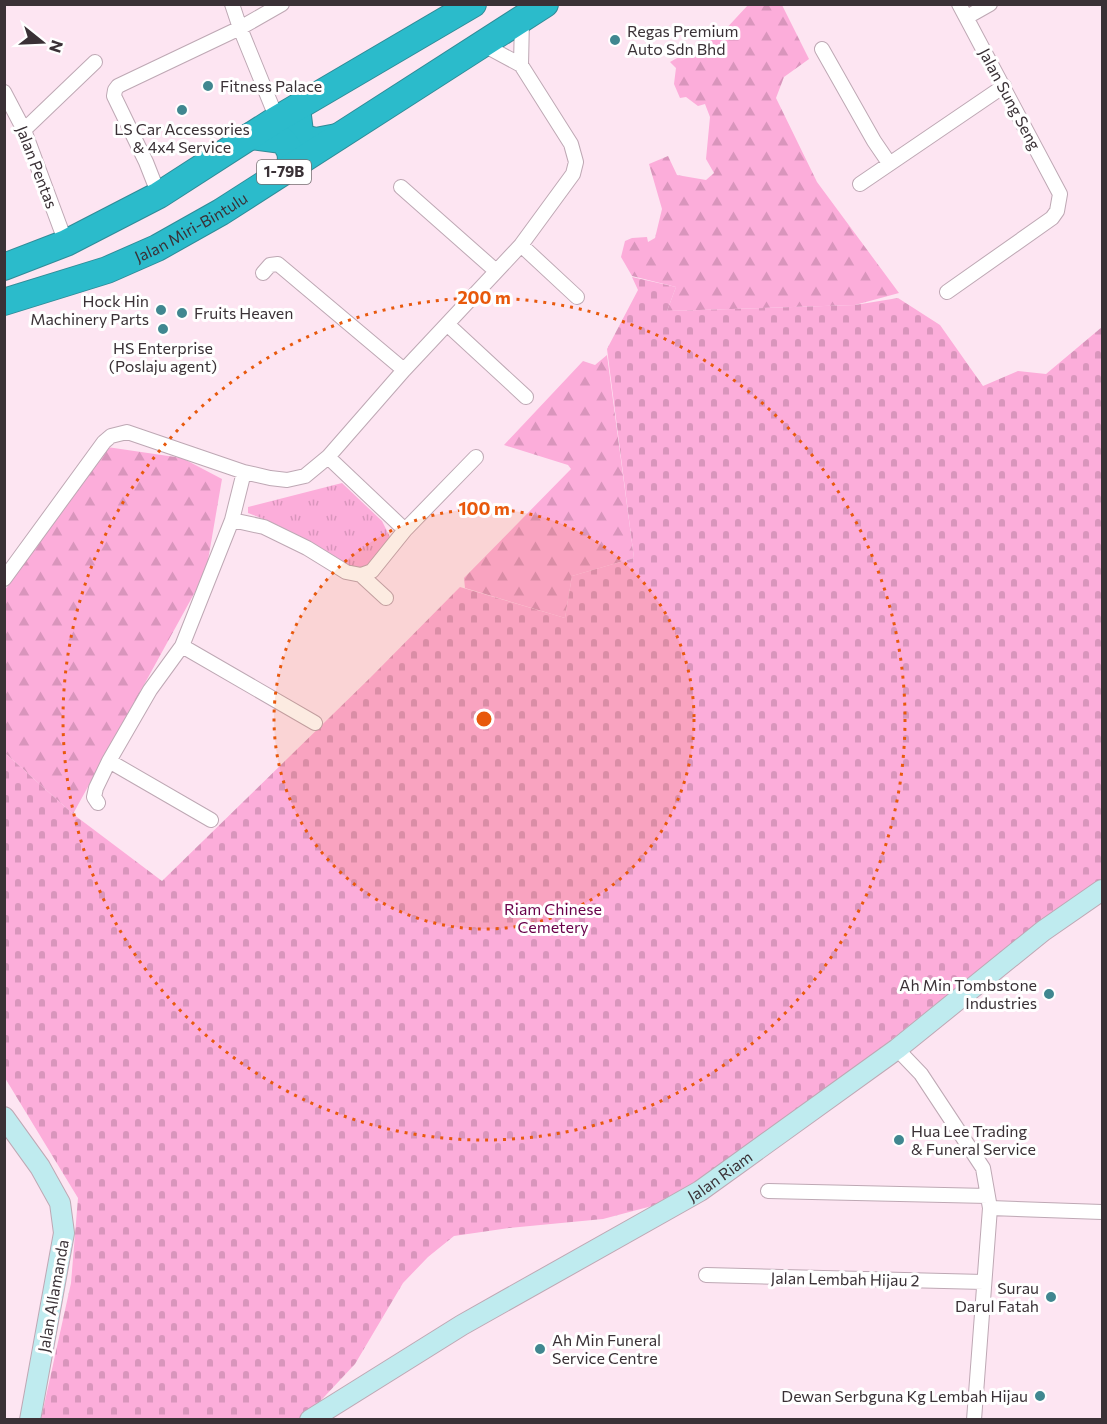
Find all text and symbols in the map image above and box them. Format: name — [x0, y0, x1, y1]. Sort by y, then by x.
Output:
north arrow — [12, 12, 72, 72]
place label: Regas Premium Auto Sdn Bhd — [627, 21, 738, 58]
marker: Regas Premium Auto Sdn Bhd — [608, 33, 622, 47]
text: N — [46, 38, 68, 55]
street label: Jalan Sung Seng — [976, 45, 1045, 153]
place label: Fitness Palace — [220, 76, 322, 95]
marker: Fitness Palace — [201, 79, 215, 93]
marker: LS Car Accessories & 4x4 Service — [175, 103, 189, 117]
place label: LS Car Accessories & 4x4 Service — [114, 119, 250, 156]
street label: Jalan Pentas — [13, 123, 62, 211]
road number: 1-79B — [257, 160, 311, 184]
street label: Jalan Miri-Bintulu — [131, 188, 251, 266]
text: 200 m — [457, 286, 511, 308]
place label: Hock Hin Machinery Parts — [30, 291, 149, 328]
marker: Hock Hin Machinery Parts — [154, 303, 168, 317]
place label: Fruits Heaven — [194, 303, 293, 322]
marker: Fruits Heaven — [175, 306, 189, 320]
marker: HS Enterprise (Poslaju agent) — [156, 322, 170, 336]
place label: HS Enterprise (Poslaju agent) — [109, 338, 217, 375]
text: 100 m — [458, 497, 510, 519]
centre of rings — [474, 709, 494, 729]
park label: Riam Chinese Cemetery — [504, 899, 602, 936]
place label: Ah Min Tombstone Industries — [899, 975, 1037, 1012]
marker: Ah Min Tombstone Industries — [1042, 987, 1056, 1001]
place label: Hua Lee Trading & Funeral Service — [911, 1121, 1036, 1158]
marker: Hua Lee Trading & Funeral Service — [892, 1133, 906, 1147]
street label: Jalan Riam — [684, 1147, 756, 1205]
street label: Jalan Allamanda — [33, 1238, 72, 1354]
street label: Jalan Lembah Hijau 2 — [770, 1268, 920, 1289]
place label: Surau Darul Fatah — [955, 1278, 1039, 1315]
marker: Surau Darul Fatah — [1044, 1290, 1058, 1304]
place label: Ah Min Funeral Service Centre — [552, 1330, 661, 1367]
marker: Ah Min Funeral Service Centre — [533, 1342, 547, 1356]
place label: Dewan Serbguna Kg Lembah Hijau — [781, 1386, 1028, 1405]
marker: Dewan Serbguna Kg Lembah Hijau — [1033, 1389, 1047, 1403]

